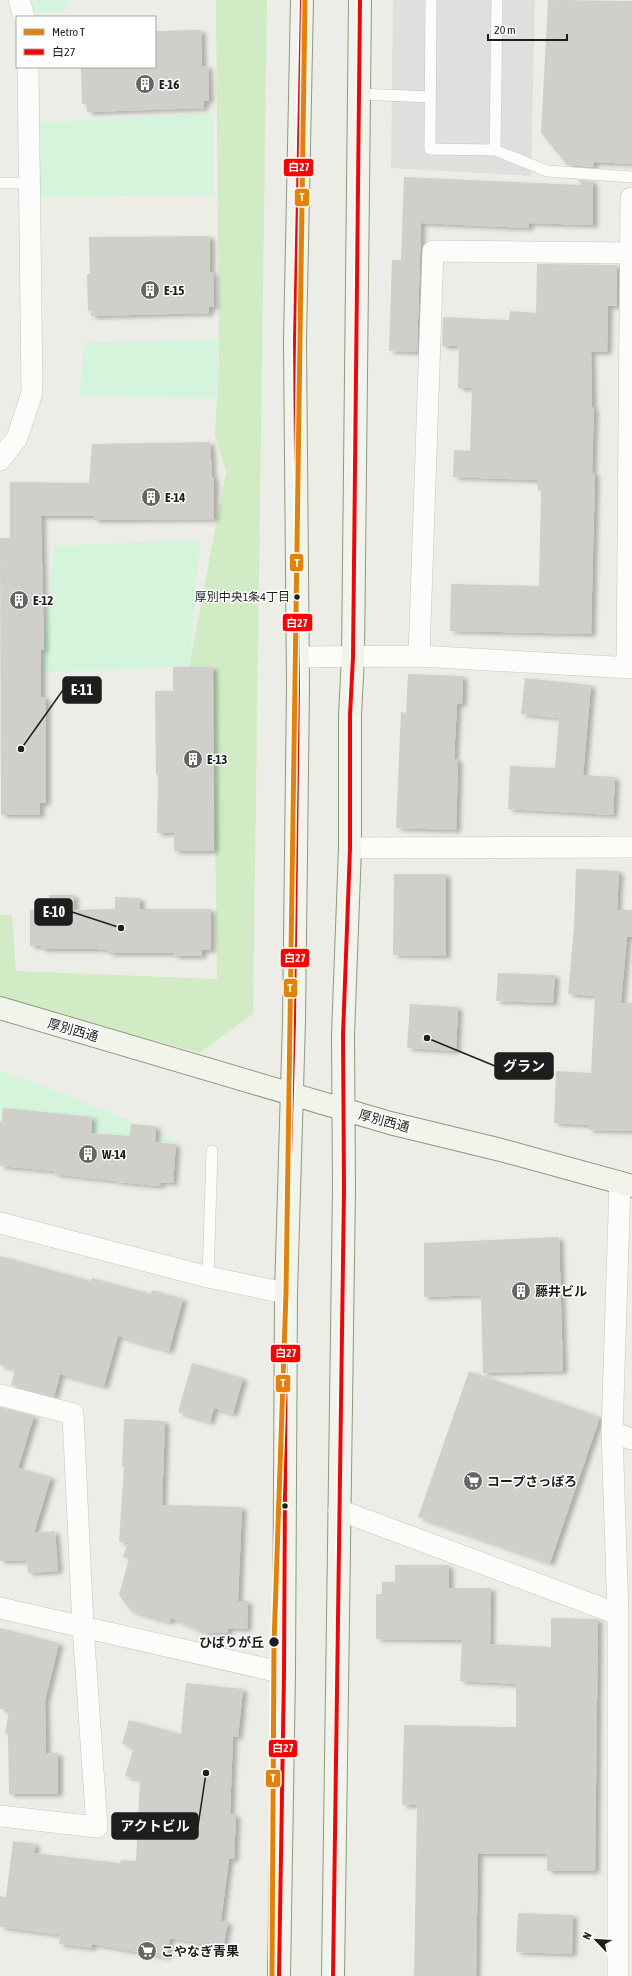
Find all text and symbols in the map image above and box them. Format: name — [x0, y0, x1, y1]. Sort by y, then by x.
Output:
legend — [16, 16, 156, 68]
scale bar — [488, 16, 567, 42]
text: 20 m — [494, 23, 516, 37]
text: Metro T — [52, 25, 86, 39]
text: 白27 — [52, 45, 76, 59]
building icon: E-16 — [134, 73, 156, 95]
place label: E-16 — [159, 77, 179, 92]
line badge: 白27 — [283, 158, 314, 177]
text: 白27 — [288, 161, 310, 173]
line badge: T — [294, 188, 310, 207]
text: T — [300, 191, 305, 203]
building icon: E-15 — [139, 279, 161, 301]
place label: E-15 — [164, 283, 184, 298]
building icon: E-14 — [140, 486, 162, 508]
place label: E-14 — [165, 490, 185, 505]
line badge: T — [289, 553, 304, 572]
text: T — [295, 557, 300, 569]
building icon: E-12 — [8, 589, 30, 611]
place label: 厚別中央1条4丁目 — [195, 590, 290, 604]
marker: 厚別中央1条4丁目 — [292, 592, 302, 602]
place label: E-12 — [33, 593, 53, 608]
line badge: 白27 — [282, 613, 313, 632]
text: 白27 — [286, 617, 308, 629]
callout: E-11 — [63, 677, 101, 703]
text: E-11 — [71, 682, 93, 698]
building icon: E-13 — [182, 748, 204, 770]
place label: E-13 — [207, 752, 227, 767]
callout: E-10 — [35, 899, 72, 925]
text: E-10 — [43, 904, 65, 920]
line badge: 白27 — [280, 948, 310, 968]
text: 白27 — [284, 952, 306, 964]
line badge: T — [283, 978, 298, 998]
text: T — [288, 982, 293, 994]
street label: 厚別西通 — [46, 1016, 100, 1044]
callout: グラン — [495, 1053, 553, 1079]
text: グラン — [503, 1058, 545, 1074]
street label: 厚別西通 — [357, 1107, 411, 1135]
building icon: W-14 — [77, 1143, 99, 1165]
place label: W-14 — [101, 1147, 126, 1162]
building icon: 藤井ビル — [510, 1280, 532, 1302]
place label: 藤井ビル — [535, 1284, 587, 1299]
line badge: 白27 — [270, 1344, 301, 1363]
text: 白27 — [275, 1347, 297, 1359]
line badge: T — [275, 1374, 291, 1393]
text: T — [281, 1377, 286, 1389]
supermarket icon: コープさっぽろ — [462, 1470, 484, 1492]
place label: コープさっぽろ — [487, 1474, 577, 1489]
unlabelled marker — [280, 1501, 290, 1511]
place label: ひばりが丘 — [199, 1635, 264, 1650]
marker: ひばりが丘 — [267, 1635, 281, 1649]
line badge: 白27 — [268, 1739, 298, 1758]
text: 白27 — [272, 1742, 294, 1754]
line badge: T — [265, 1769, 281, 1788]
text: T — [271, 1772, 276, 1784]
callout: アクトビル — [112, 1813, 198, 1839]
text: アクトビル — [120, 1818, 190, 1834]
north arrow — [576, 1920, 616, 1960]
text: N — [580, 1930, 594, 1941]
supermarket icon: こやなぎ青果 — [136, 1940, 158, 1962]
place label: こやなぎ青果 — [161, 1944, 239, 1959]

